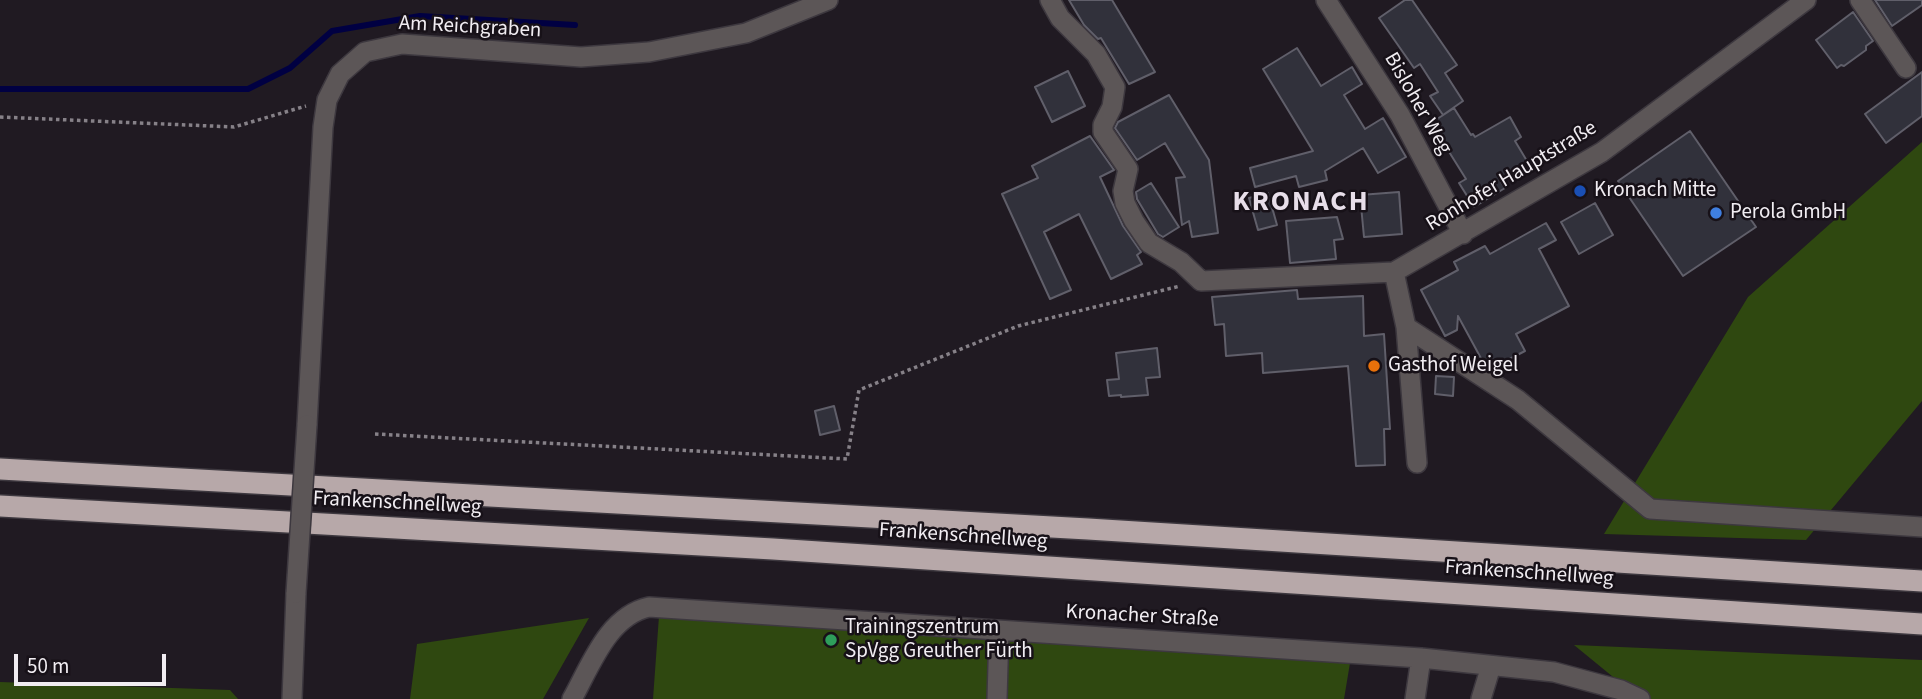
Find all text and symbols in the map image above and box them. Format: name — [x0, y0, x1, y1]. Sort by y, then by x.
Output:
street label: Am Reichgraben — [398, 12, 542, 44]
street label: Bisloher Weg — [1378, 48, 1456, 160]
street label: Ronhofer Hauptstraße — [1422, 116, 1602, 238]
place label: Kronach Mitte — [1594, 178, 1716, 204]
marker: Kronach Mitte — [1572, 183, 1588, 199]
district label: KRONACH — [1233, 187, 1369, 221]
place label: Perola GmbH — [1730, 200, 1846, 226]
marker: Perola GmbH — [1708, 205, 1724, 221]
place label: Gasthof Weigel — [1388, 353, 1518, 379]
marker: Gasthof Weigel — [1366, 358, 1382, 374]
street label: Frankenschnellweg — [312, 487, 482, 521]
street label: Frankenschnellweg — [878, 519, 1048, 555]
street label: Frankenschnellweg — [1444, 556, 1614, 592]
street label: Kronacher Straße — [1065, 600, 1219, 634]
place label: Trainingszentrum SpVgg Greuther Fürth — [845, 615, 1033, 665]
marker: Trainingszentrum SpVgg Greuther Fürth — [823, 632, 839, 648]
scale bar — [18, 640, 170, 684]
text: 50 m — [27, 651, 69, 681]

